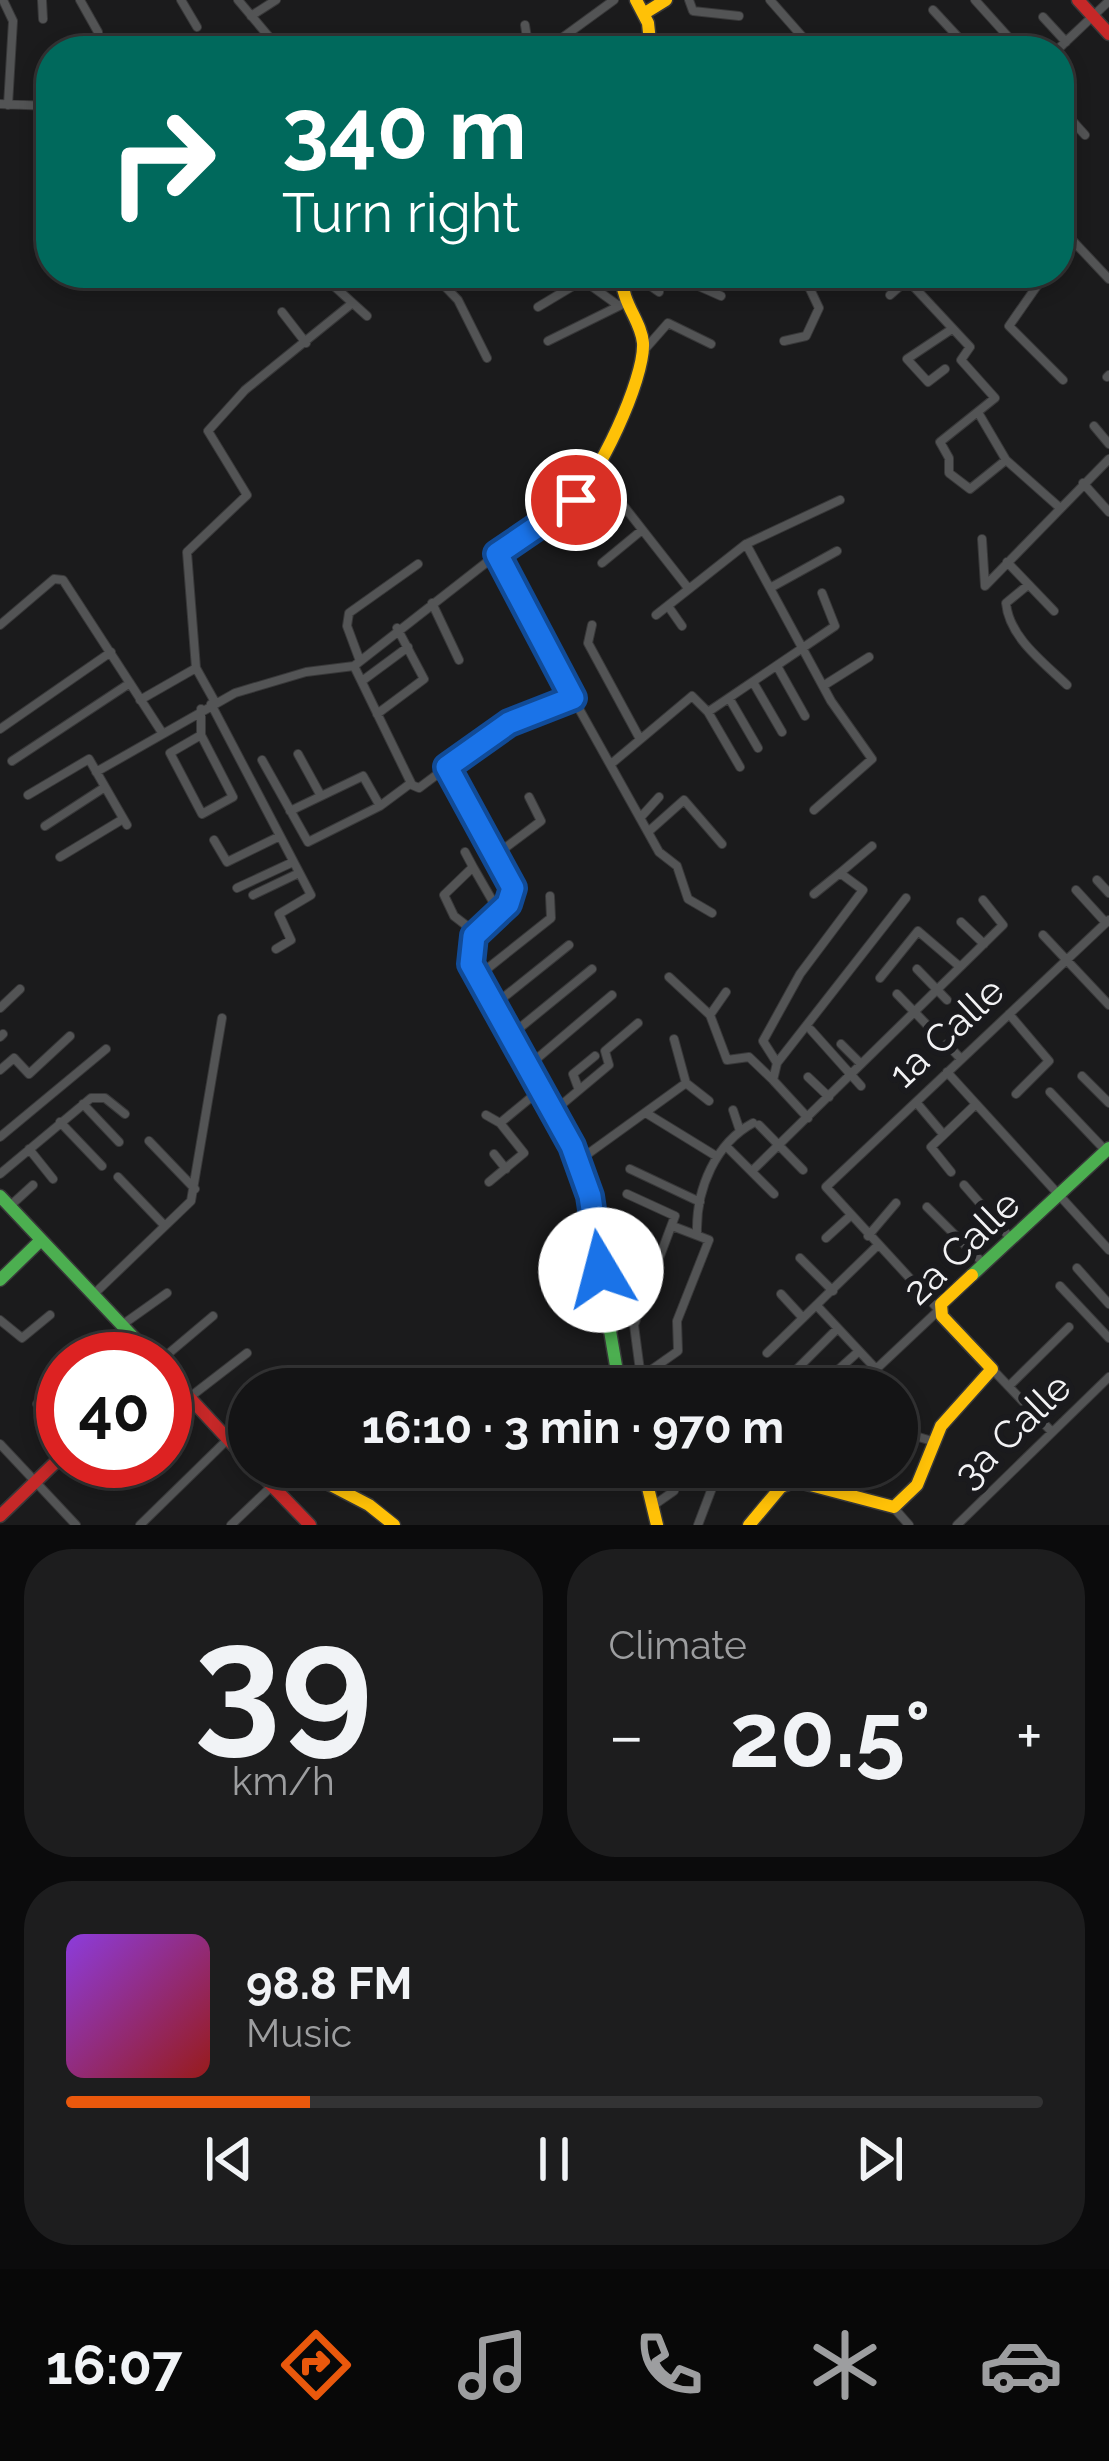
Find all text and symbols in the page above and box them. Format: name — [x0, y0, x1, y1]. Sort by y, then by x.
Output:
text: 340 m — [282, 80, 527, 179]
icon: right — [84, 84, 240, 240]
text: Turn right — [282, 181, 520, 245]
pin — [525, 449, 627, 551]
icon: arrive — [543, 467, 609, 533]
street label: 1a Calle — [879, 967, 1013, 1097]
street label: 2a Calle — [893, 1181, 1029, 1313]
position arrow — [538, 1207, 664, 1333]
speed limit sign: 40 — [36, 1332, 192, 1488]
street label: 3a Calle — [944, 1363, 1080, 1497]
text: 16:10 · 3 min · 970 m — [362, 1401, 784, 1454]
text: 39 — [194, 1588, 373, 1772]
text: Climate — [609, 1622, 747, 1668]
text: 20.5° — [729, 1682, 931, 1788]
text: − — [609, 1697, 644, 1774]
text: + — [1016, 1697, 1043, 1774]
text: km/h — [232, 1758, 335, 1804]
text: 98.8 FM — [246, 1957, 413, 2010]
text: Music — [246, 2010, 352, 2056]
icon: previous — [196, 2126, 262, 2192]
icon: pause — [521, 2126, 587, 2192]
icon: next — [847, 2126, 913, 2192]
icon: directions — [274, 2323, 358, 2407]
icon: music — [451, 2323, 535, 2407]
icon: phone — [627, 2323, 711, 2407]
icon: climate — [803, 2323, 887, 2407]
icon: car — [979, 2323, 1063, 2407]
text: 16:07 — [46, 2333, 182, 2397]

